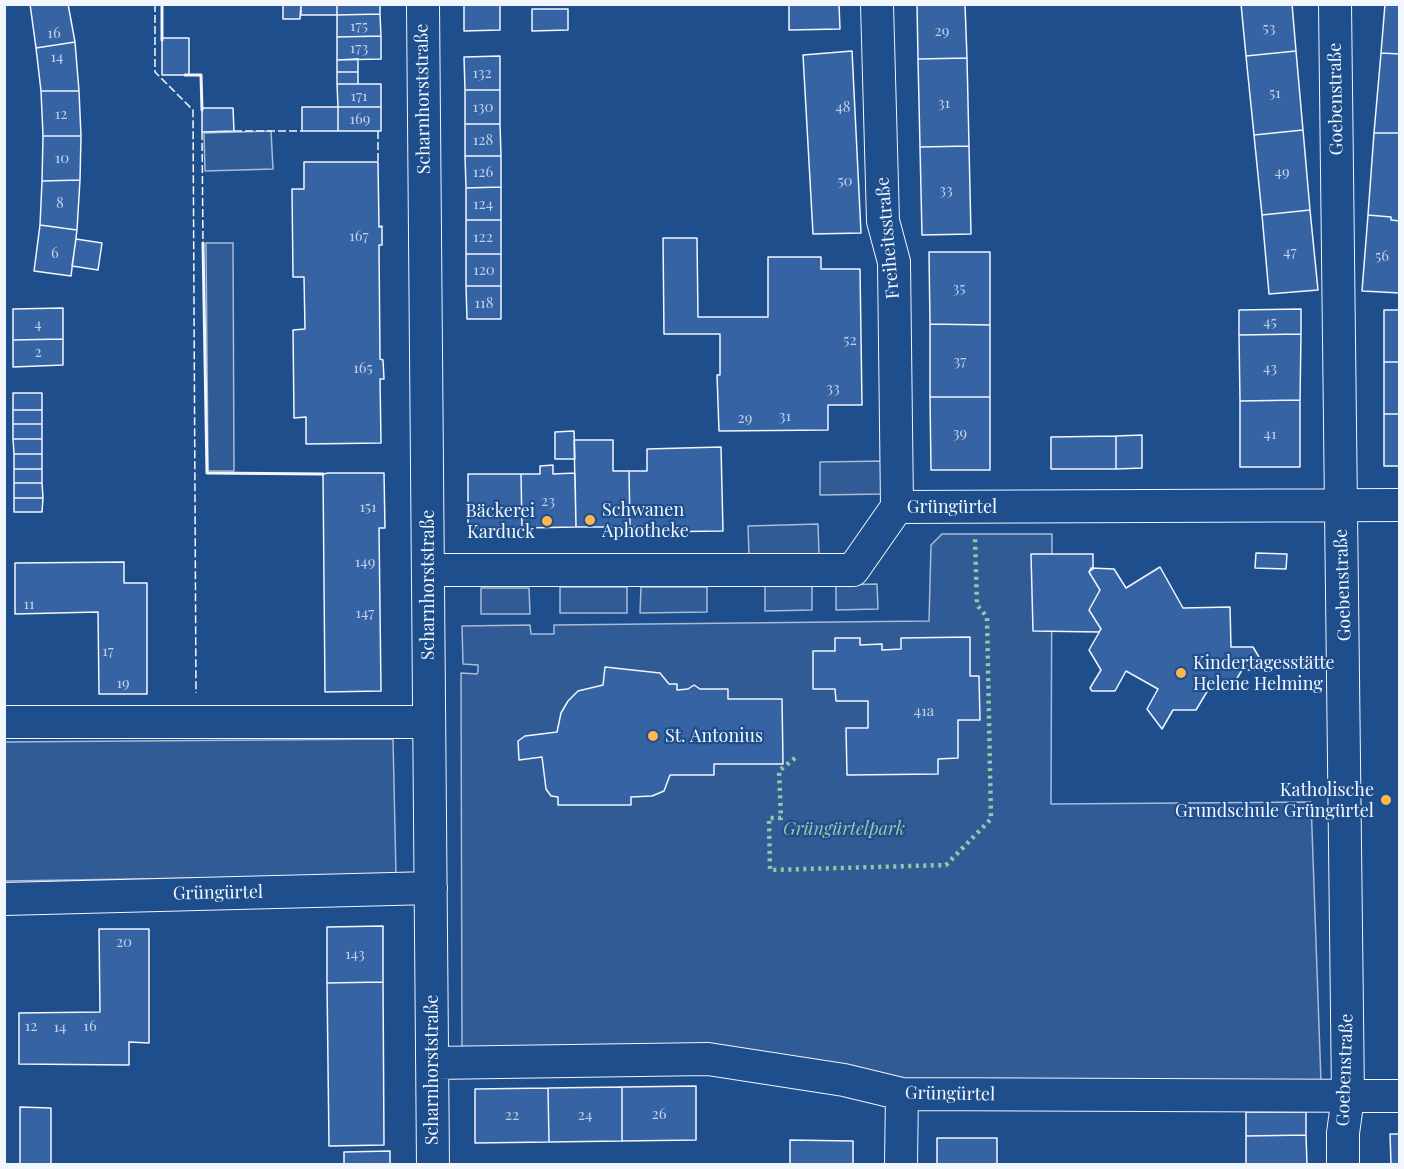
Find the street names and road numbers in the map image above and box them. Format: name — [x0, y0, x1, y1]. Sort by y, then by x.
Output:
street label: Scharnhorststraße — [411, 23, 435, 175]
street label: Goebenstraße — [1324, 43, 1348, 155]
street label: Freiheitsstraße — [872, 176, 904, 300]
street label: Grüngürtel — [907, 496, 997, 518]
street label: Scharnhorststraße — [417, 510, 439, 660]
street label: Goebenstraße — [1330, 528, 1356, 642]
street label: Grüngürtel — [173, 881, 263, 905]
street label: Scharnhorststraße — [421, 995, 443, 1145]
street label: Goebenstraße — [1332, 1013, 1358, 1127]
street label: Grüngürtel — [905, 1082, 995, 1106]

